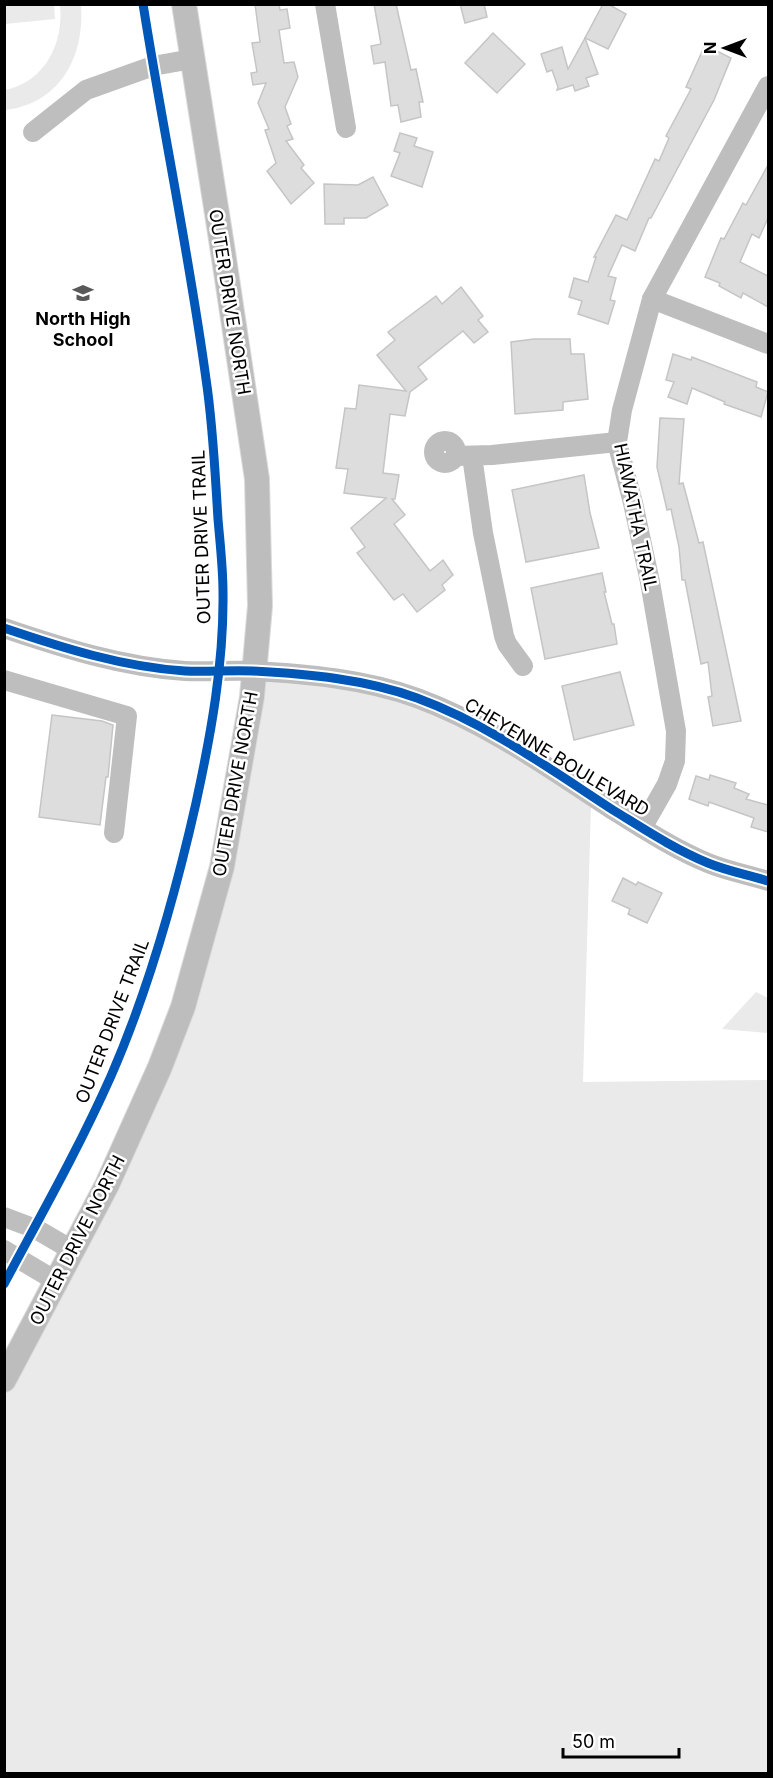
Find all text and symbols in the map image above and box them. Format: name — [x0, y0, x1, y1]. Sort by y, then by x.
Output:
north arrow — [695, 18, 755, 78]
text: N — [700, 42, 720, 54]
street label: OUTER DRIVE NORTH — [205, 208, 255, 396]
school or university icon: North High School — [71, 281, 95, 305]
place label: North High School — [35, 308, 131, 350]
street label: HIAWATHA TRAIL — [610, 441, 662, 593]
street label: OUTER DRIVE TRAIL — [187, 449, 215, 625]
street label: OUTER DRIVE NORTH — [208, 690, 262, 878]
street label: CHEYENNE BOULEVARD — [461, 694, 653, 820]
street label: OUTER DRIVE TRAIL — [71, 936, 153, 1106]
street label: OUTER DRIVE NORTH — [25, 1152, 129, 1328]
scale bar — [563, 1721, 678, 1759]
text: 50 m — [572, 1731, 615, 1752]

